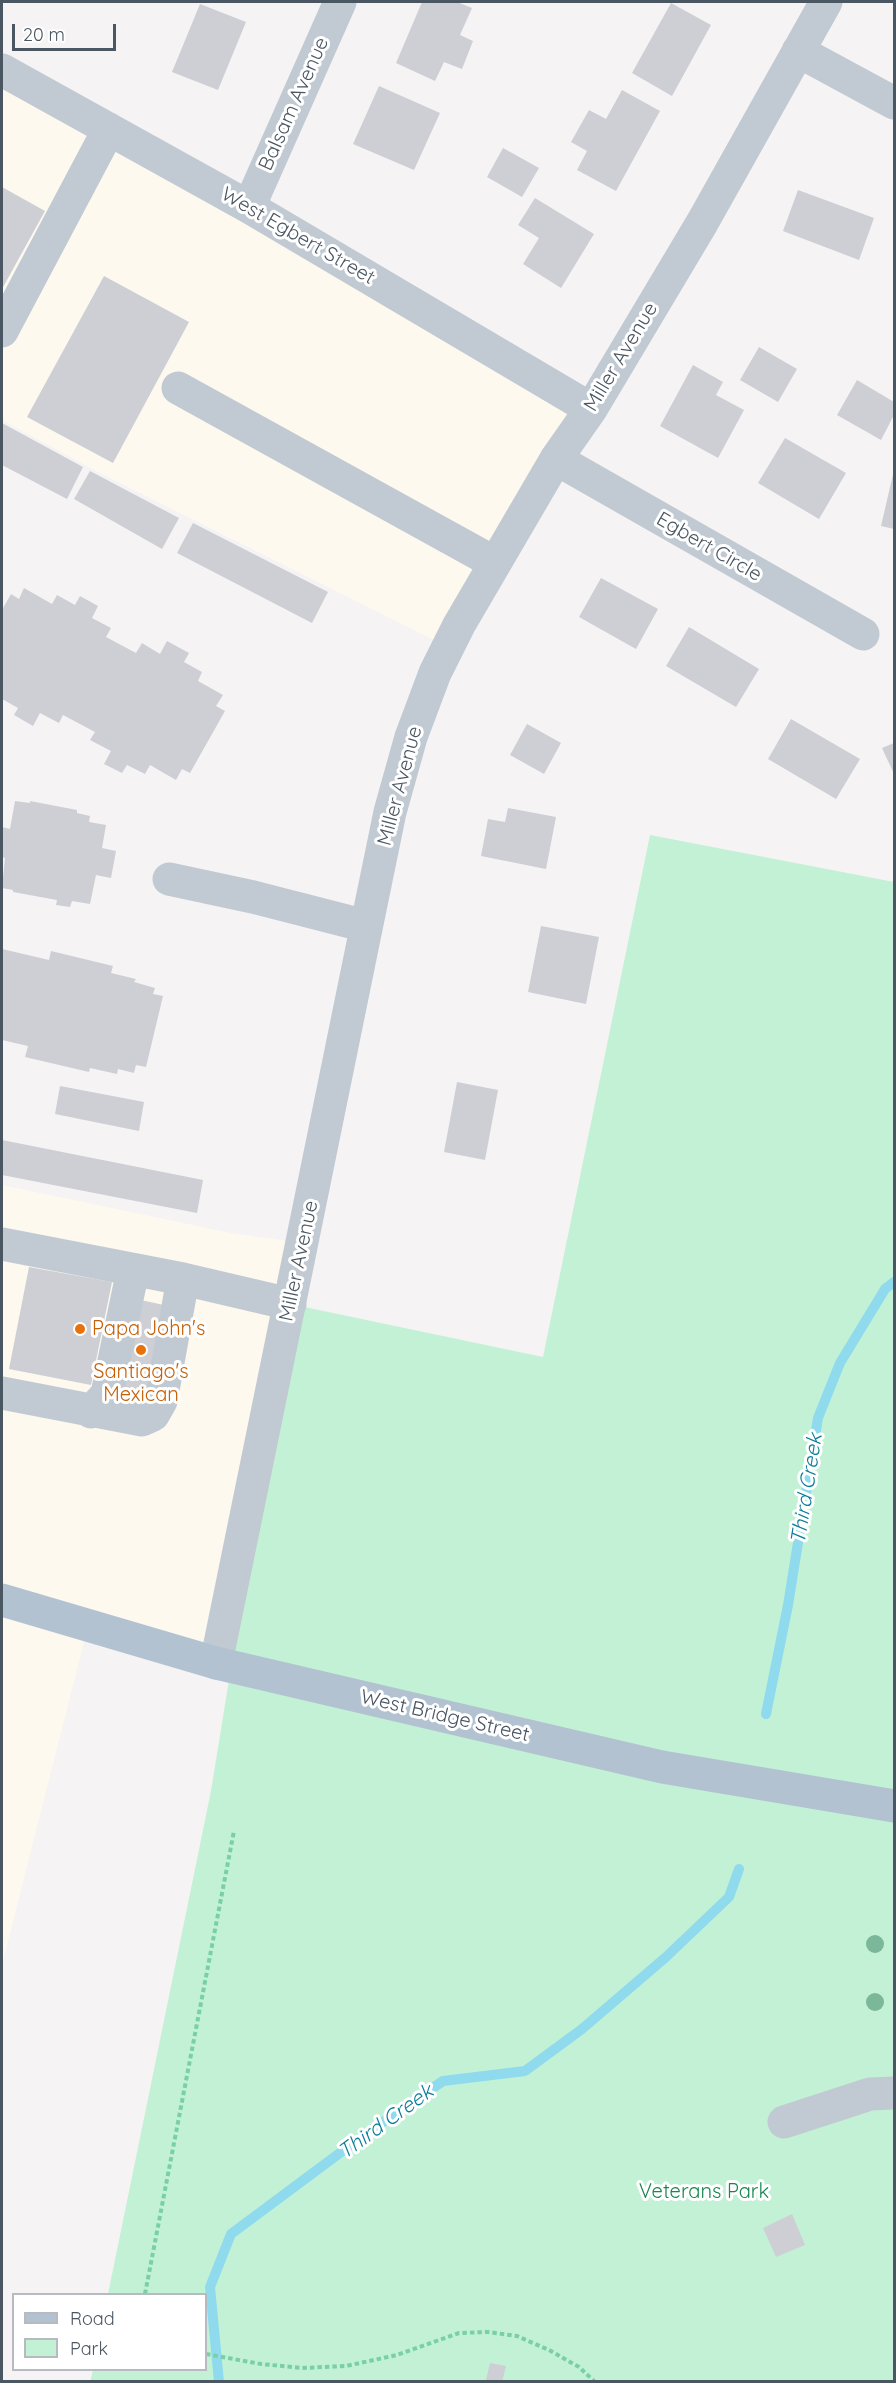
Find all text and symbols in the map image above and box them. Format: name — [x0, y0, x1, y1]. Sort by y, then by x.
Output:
scale bar — [15, 12, 118, 50]
text: 20 m — [23, 23, 65, 46]
street label: Balsam Avenue — [254, 34, 334, 174]
street label: West Egbert Street — [217, 182, 379, 290]
street label: Miller Avenue — [579, 298, 663, 416]
street label: Egbert Circle — [652, 507, 766, 587]
street label: Miller Avenue — [373, 724, 427, 848]
street label: Miller Avenue — [275, 1199, 323, 1323]
place label: Papa John's — [92, 1317, 205, 1341]
marker: Papa John's — [73, 1322, 87, 1336]
marker: Santiago's Mexican — [134, 1343, 148, 1357]
place label: Santiago's Mexican — [93, 1360, 189, 1407]
water label: Third Creek — [786, 1432, 828, 1546]
street label: West Bridge Street — [358, 1685, 532, 1747]
water label: Third Creek — [333, 2079, 439, 2165]
park label: Veterans Park — [639, 2180, 769, 2204]
legend — [12, 2293, 207, 2371]
text: Road — [70, 2307, 115, 2330]
text: Park — [70, 2337, 108, 2360]

